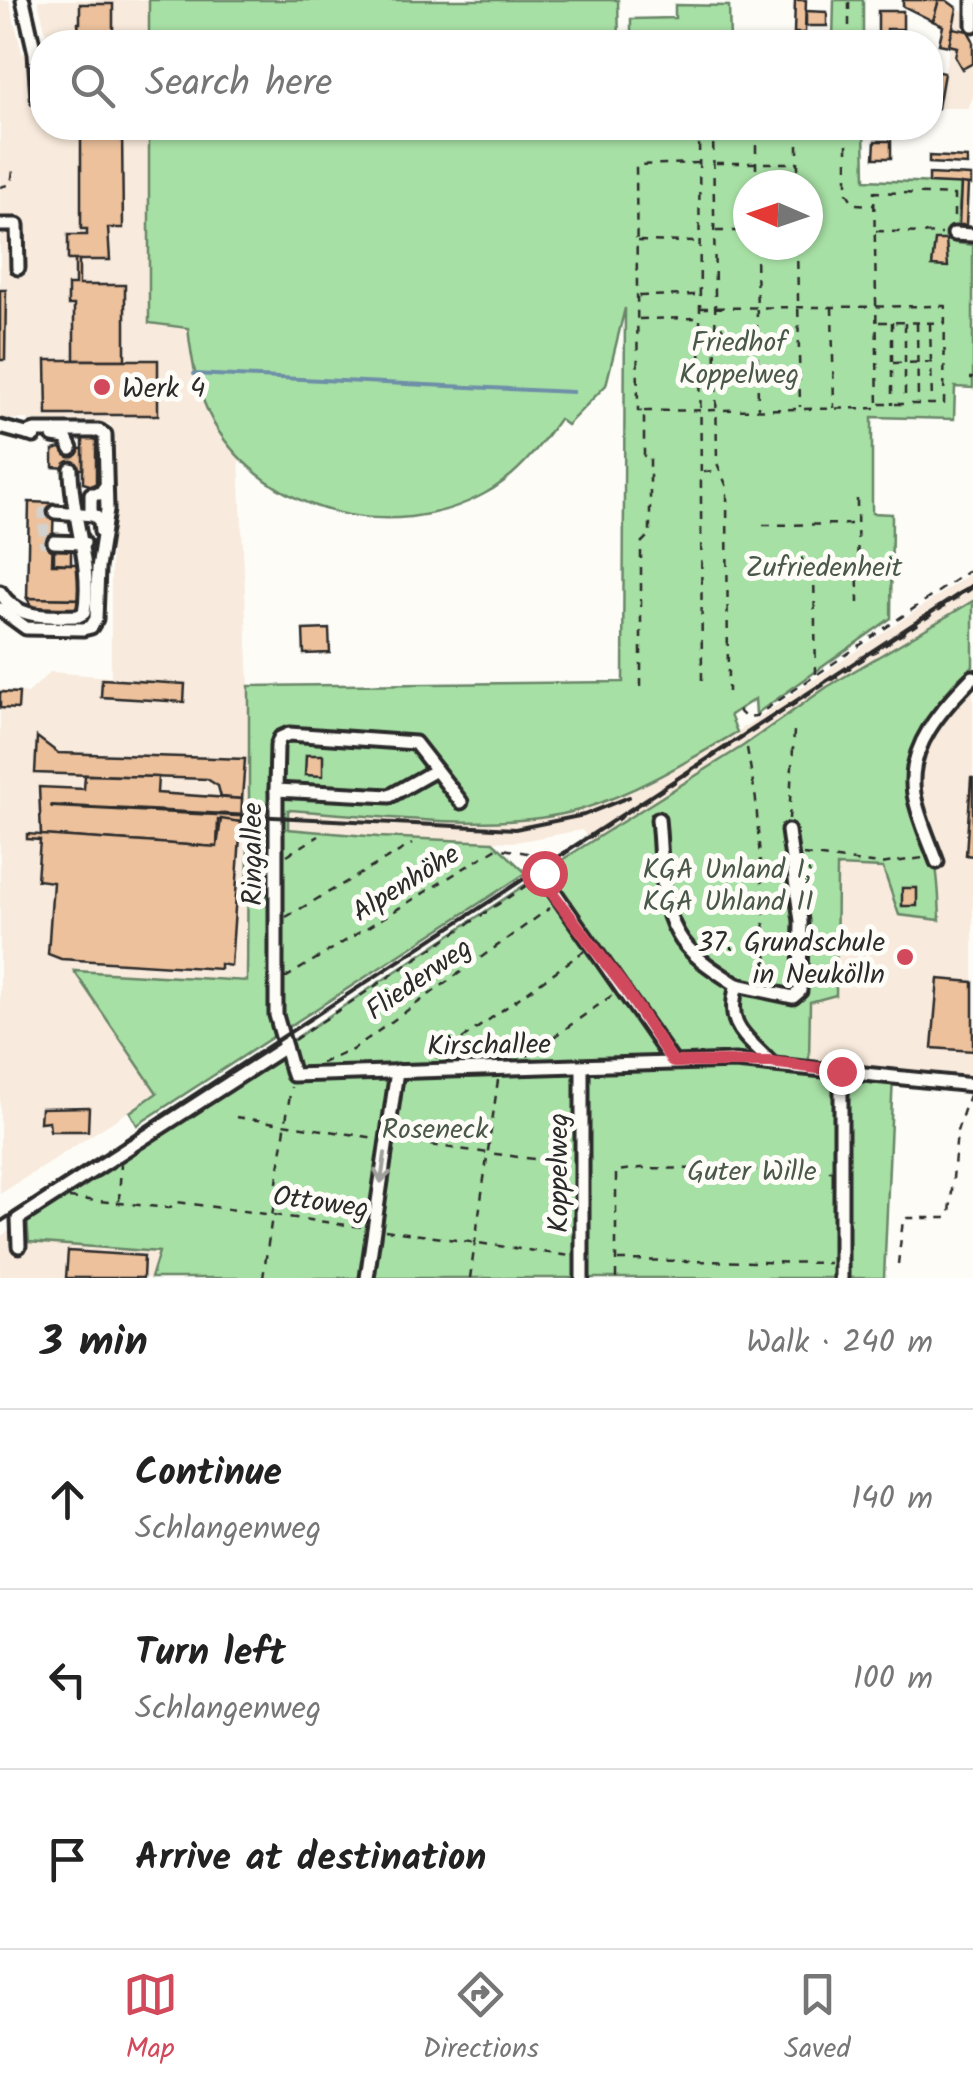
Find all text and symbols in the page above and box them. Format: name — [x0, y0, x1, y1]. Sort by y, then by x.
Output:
search box — [30, 30, 943, 140]
text: Search here — [145, 55, 332, 115]
icon: search — [65, 58, 120, 113]
north arrow — [733, 170, 823, 260]
park label: Friedhof Koppelweg — [679, 321, 799, 398]
place label: Werk 4 — [122, 367, 206, 412]
marker: Werk 4 — [91, 376, 113, 398]
park label: Zufriedenheit — [746, 546, 903, 591]
street label: Ringallee — [231, 802, 276, 906]
street label: Alpenhöhe — [343, 833, 469, 935]
park label: KGA Unland I; KGA Uhland II — [642, 848, 814, 925]
route start — [522, 851, 568, 897]
place label: 37. Grundschule in Neukölln — [697, 921, 885, 998]
street label: Fliederweg — [357, 927, 482, 1033]
marker: 37. Grundschule in Neukölln — [894, 946, 916, 968]
street label: Kirschallee — [427, 1023, 552, 1070]
route end — [819, 1049, 865, 1095]
park label: Roseneck — [382, 1108, 489, 1153]
street label: Koppelweg — [537, 1113, 582, 1233]
park label: Guter Wille — [687, 1150, 817, 1195]
one-way arrow — [373, 1151, 391, 1183]
street label: Ottoweg — [270, 1174, 371, 1232]
text: 3 min — [40, 1310, 148, 1377]
text: Walk · 240 m — [746, 1318, 933, 1369]
text: Continue — [135, 1444, 282, 1504]
icon: ahead — [40, 1472, 95, 1527]
text: 140 m — [851, 1474, 933, 1525]
text: Schlangenweg — [135, 1504, 321, 1555]
text: Turn left — [135, 1624, 286, 1684]
icon: left — [40, 1652, 95, 1707]
text: 100 m — [853, 1654, 933, 1705]
text: Schlangenweg — [135, 1684, 321, 1735]
text: Arrive at destination — [135, 1829, 486, 1889]
icon: arrive — [40, 1832, 95, 1887]
tab: Map — [123, 1967, 178, 2072]
tab: Directions — [423, 1967, 539, 2072]
tab: Saved — [784, 1967, 850, 2072]

